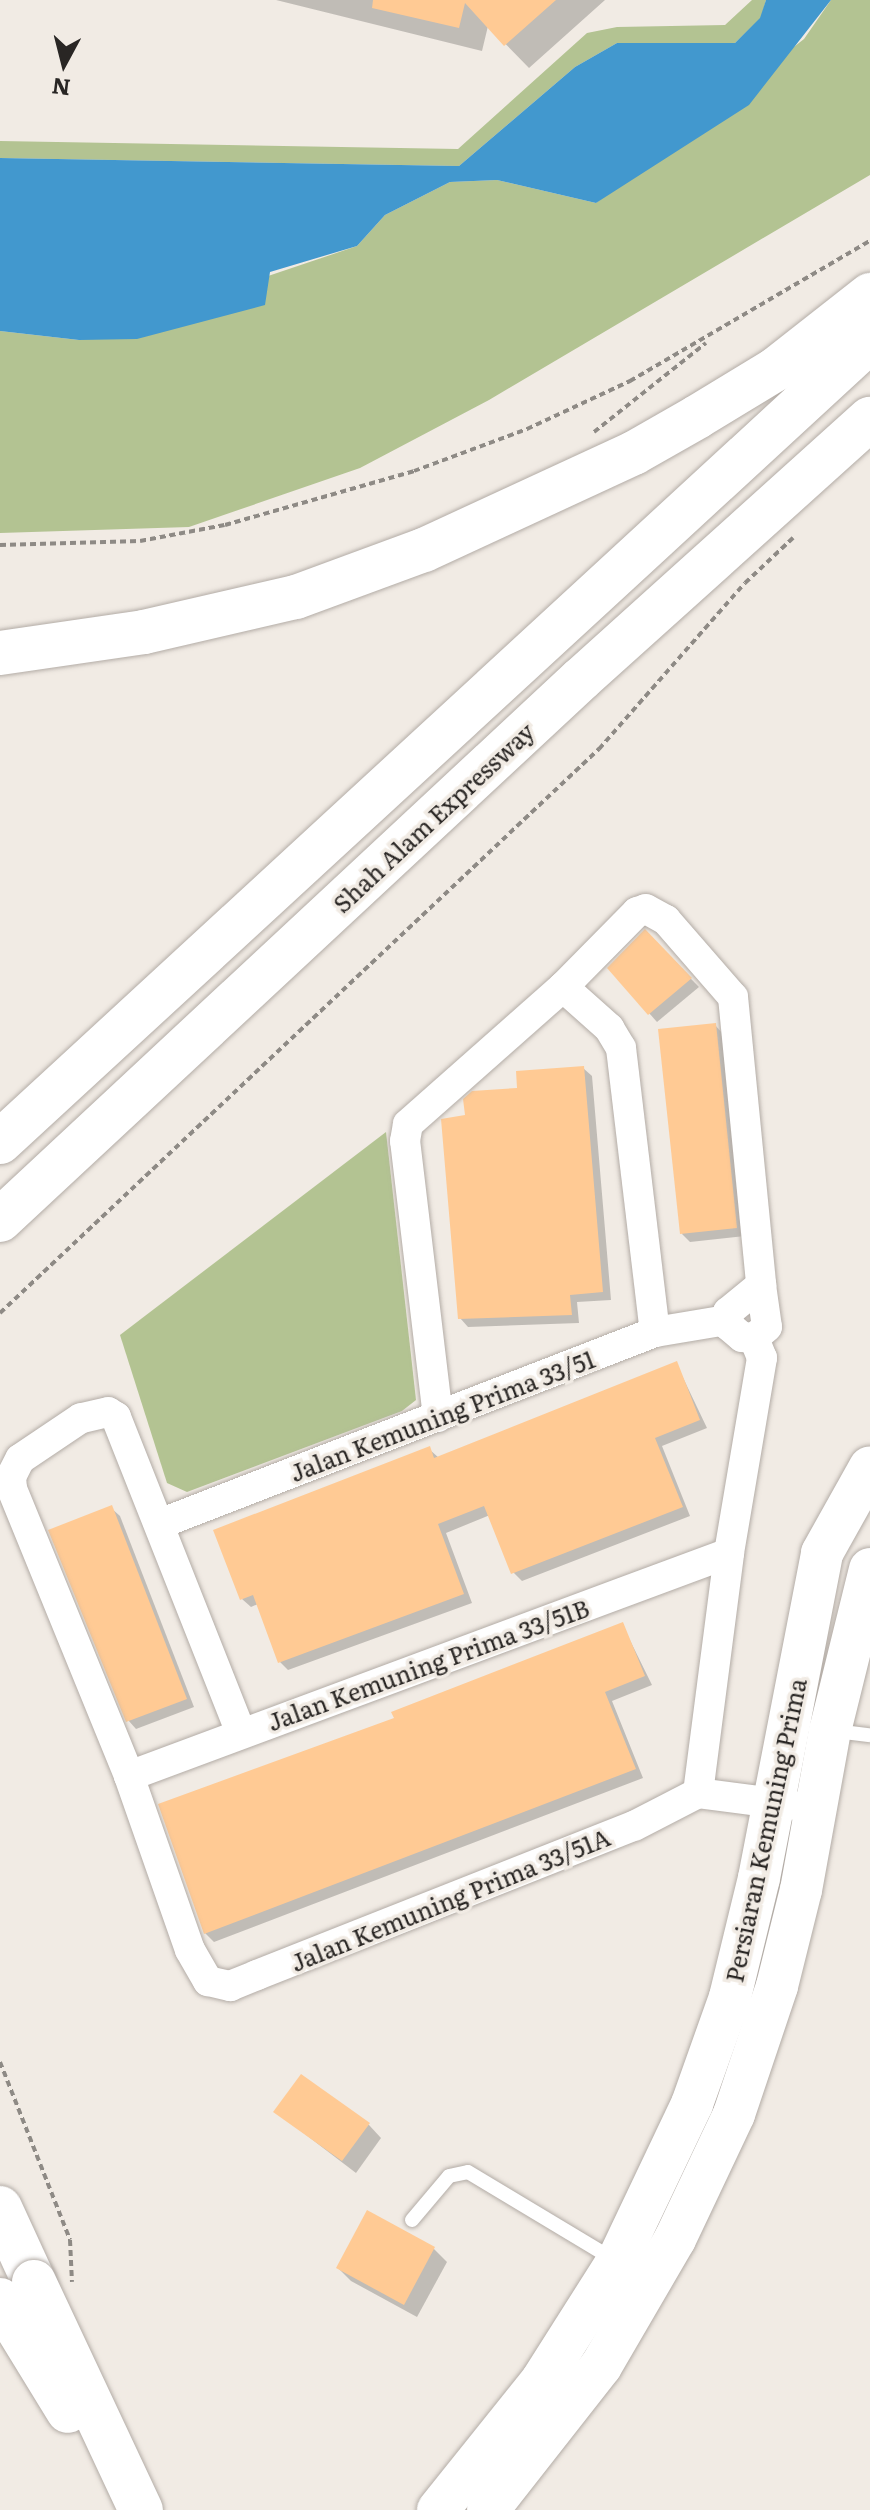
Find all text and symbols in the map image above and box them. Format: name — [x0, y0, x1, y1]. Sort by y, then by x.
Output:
north arrow — [24, 24, 104, 104]
text: N — [50, 71, 72, 106]
street label: Shah Alam Expressway — [326, 716, 540, 918]
street label: Jalan Kemuning Prima 33/51 — [285, 1343, 599, 1487]
street label: Jalan Kemuning Prima 33/51B — [263, 1592, 593, 1736]
street label: Persiaran Kemuning Prima — [719, 1675, 811, 1985]
street label: Jalan Kemuning Prima 33/51A — [286, 1822, 614, 1976]

